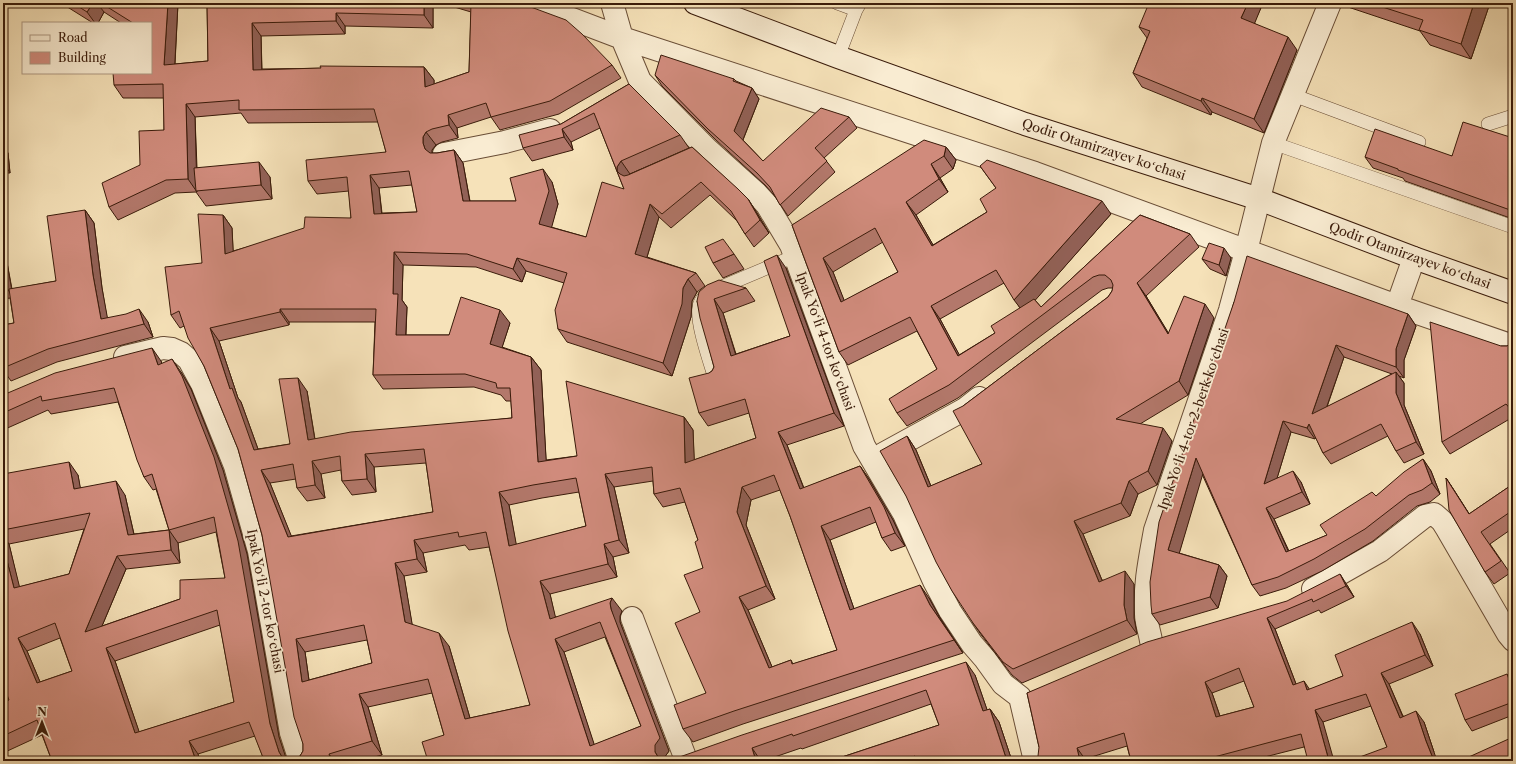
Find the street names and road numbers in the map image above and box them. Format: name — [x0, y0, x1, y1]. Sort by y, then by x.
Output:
street label: Qodir Otamirzayev koʻchasi — [1020, 115, 1188, 183]
street label: Qodir Otamirzayev koʻchasi — [1327, 218, 1493, 292]
street label: Ipak Yoʻli 4-tor koʻchasi — [793, 269, 859, 413]
street label: Ipak Yoʻli 4-tor 2-berk koʻchasi — [1154, 326, 1232, 512]
street label: Ipak Yoʻli 2-tor koʻchasi — [244, 528, 288, 675]

